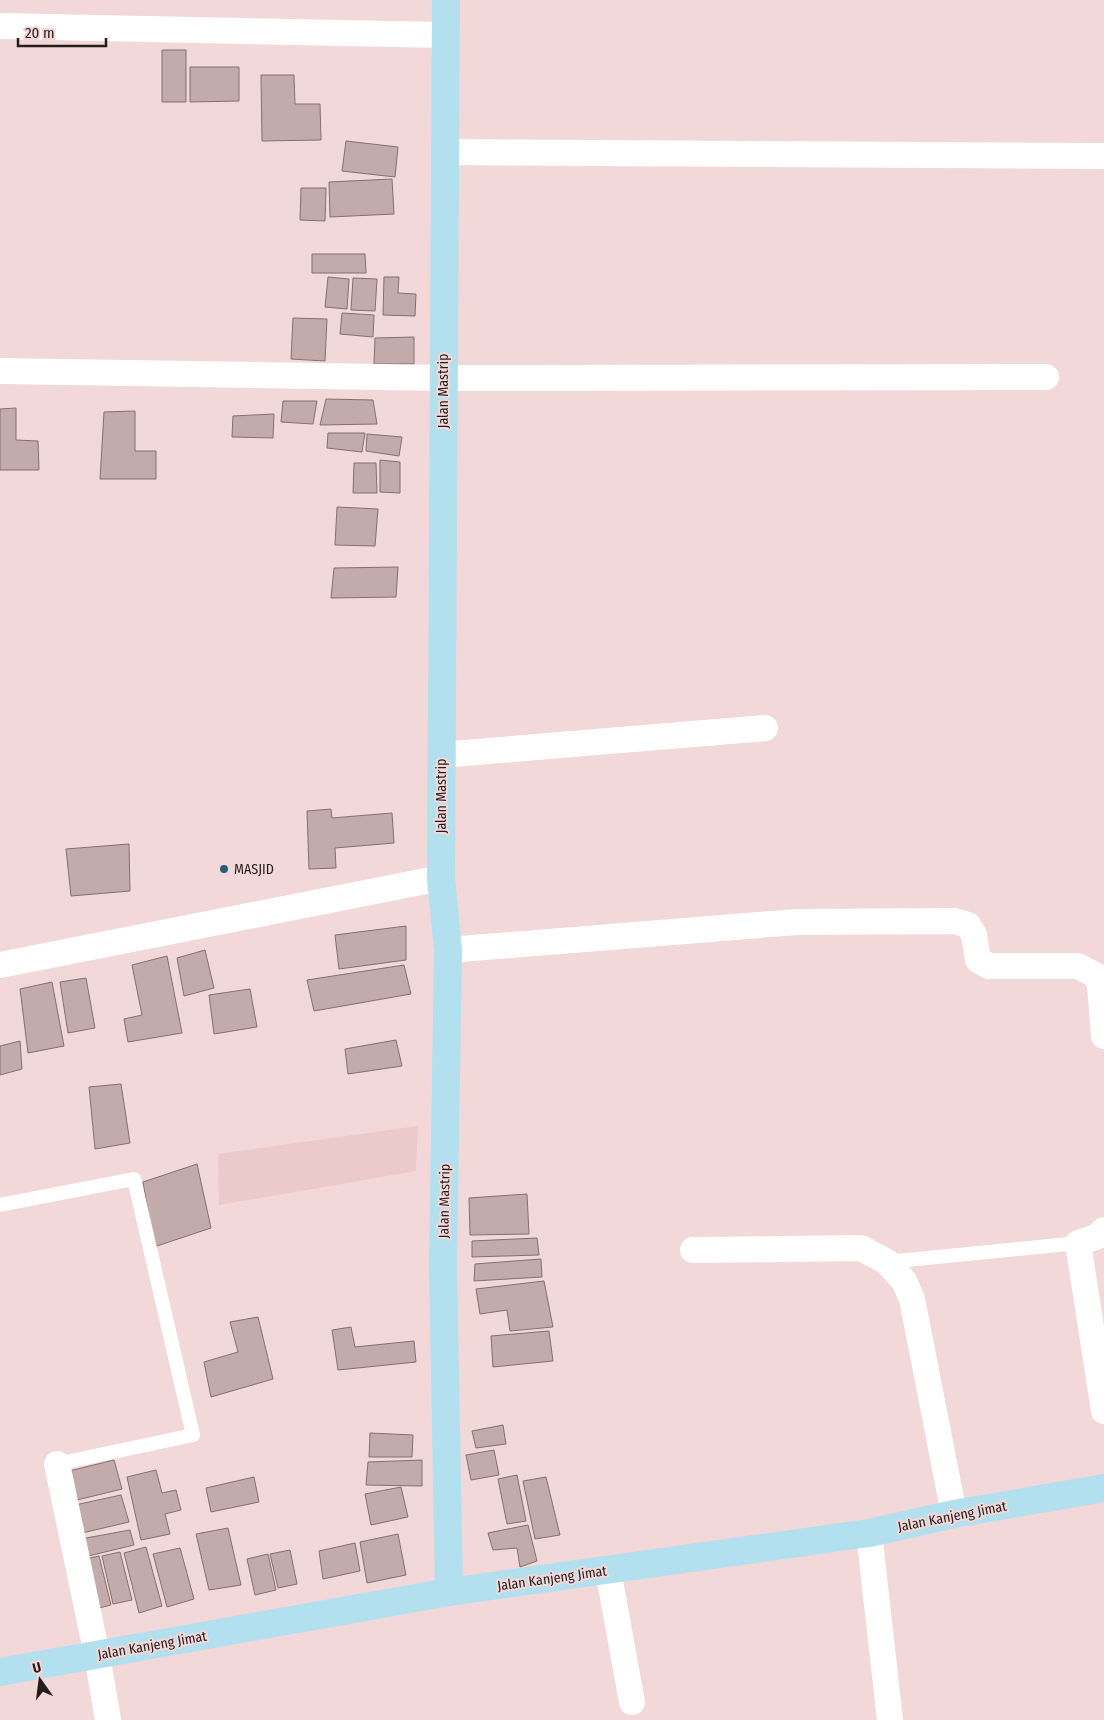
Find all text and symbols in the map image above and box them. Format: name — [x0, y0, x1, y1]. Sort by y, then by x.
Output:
scale bar — [18, 15, 105, 47]
text: 20 m — [25, 24, 55, 42]
street label: Jalan Mastrip — [435, 354, 452, 428]
street label: Jalan Mastrip — [433, 759, 450, 833]
place label: MASJID — [234, 861, 274, 878]
marker: MASJID — [218, 863, 230, 875]
street label: Jalan Mastrip — [435, 1163, 454, 1239]
street label: Jalan Kanjeng Jimat — [896, 1498, 1008, 1535]
street label: Jalan Kanjeng Jimat — [496, 1562, 608, 1595]
street label: Jalan Kanjeng Jimat — [96, 1627, 208, 1663]
north arrow — [15, 1655, 65, 1705]
text: U — [31, 1659, 43, 1677]

